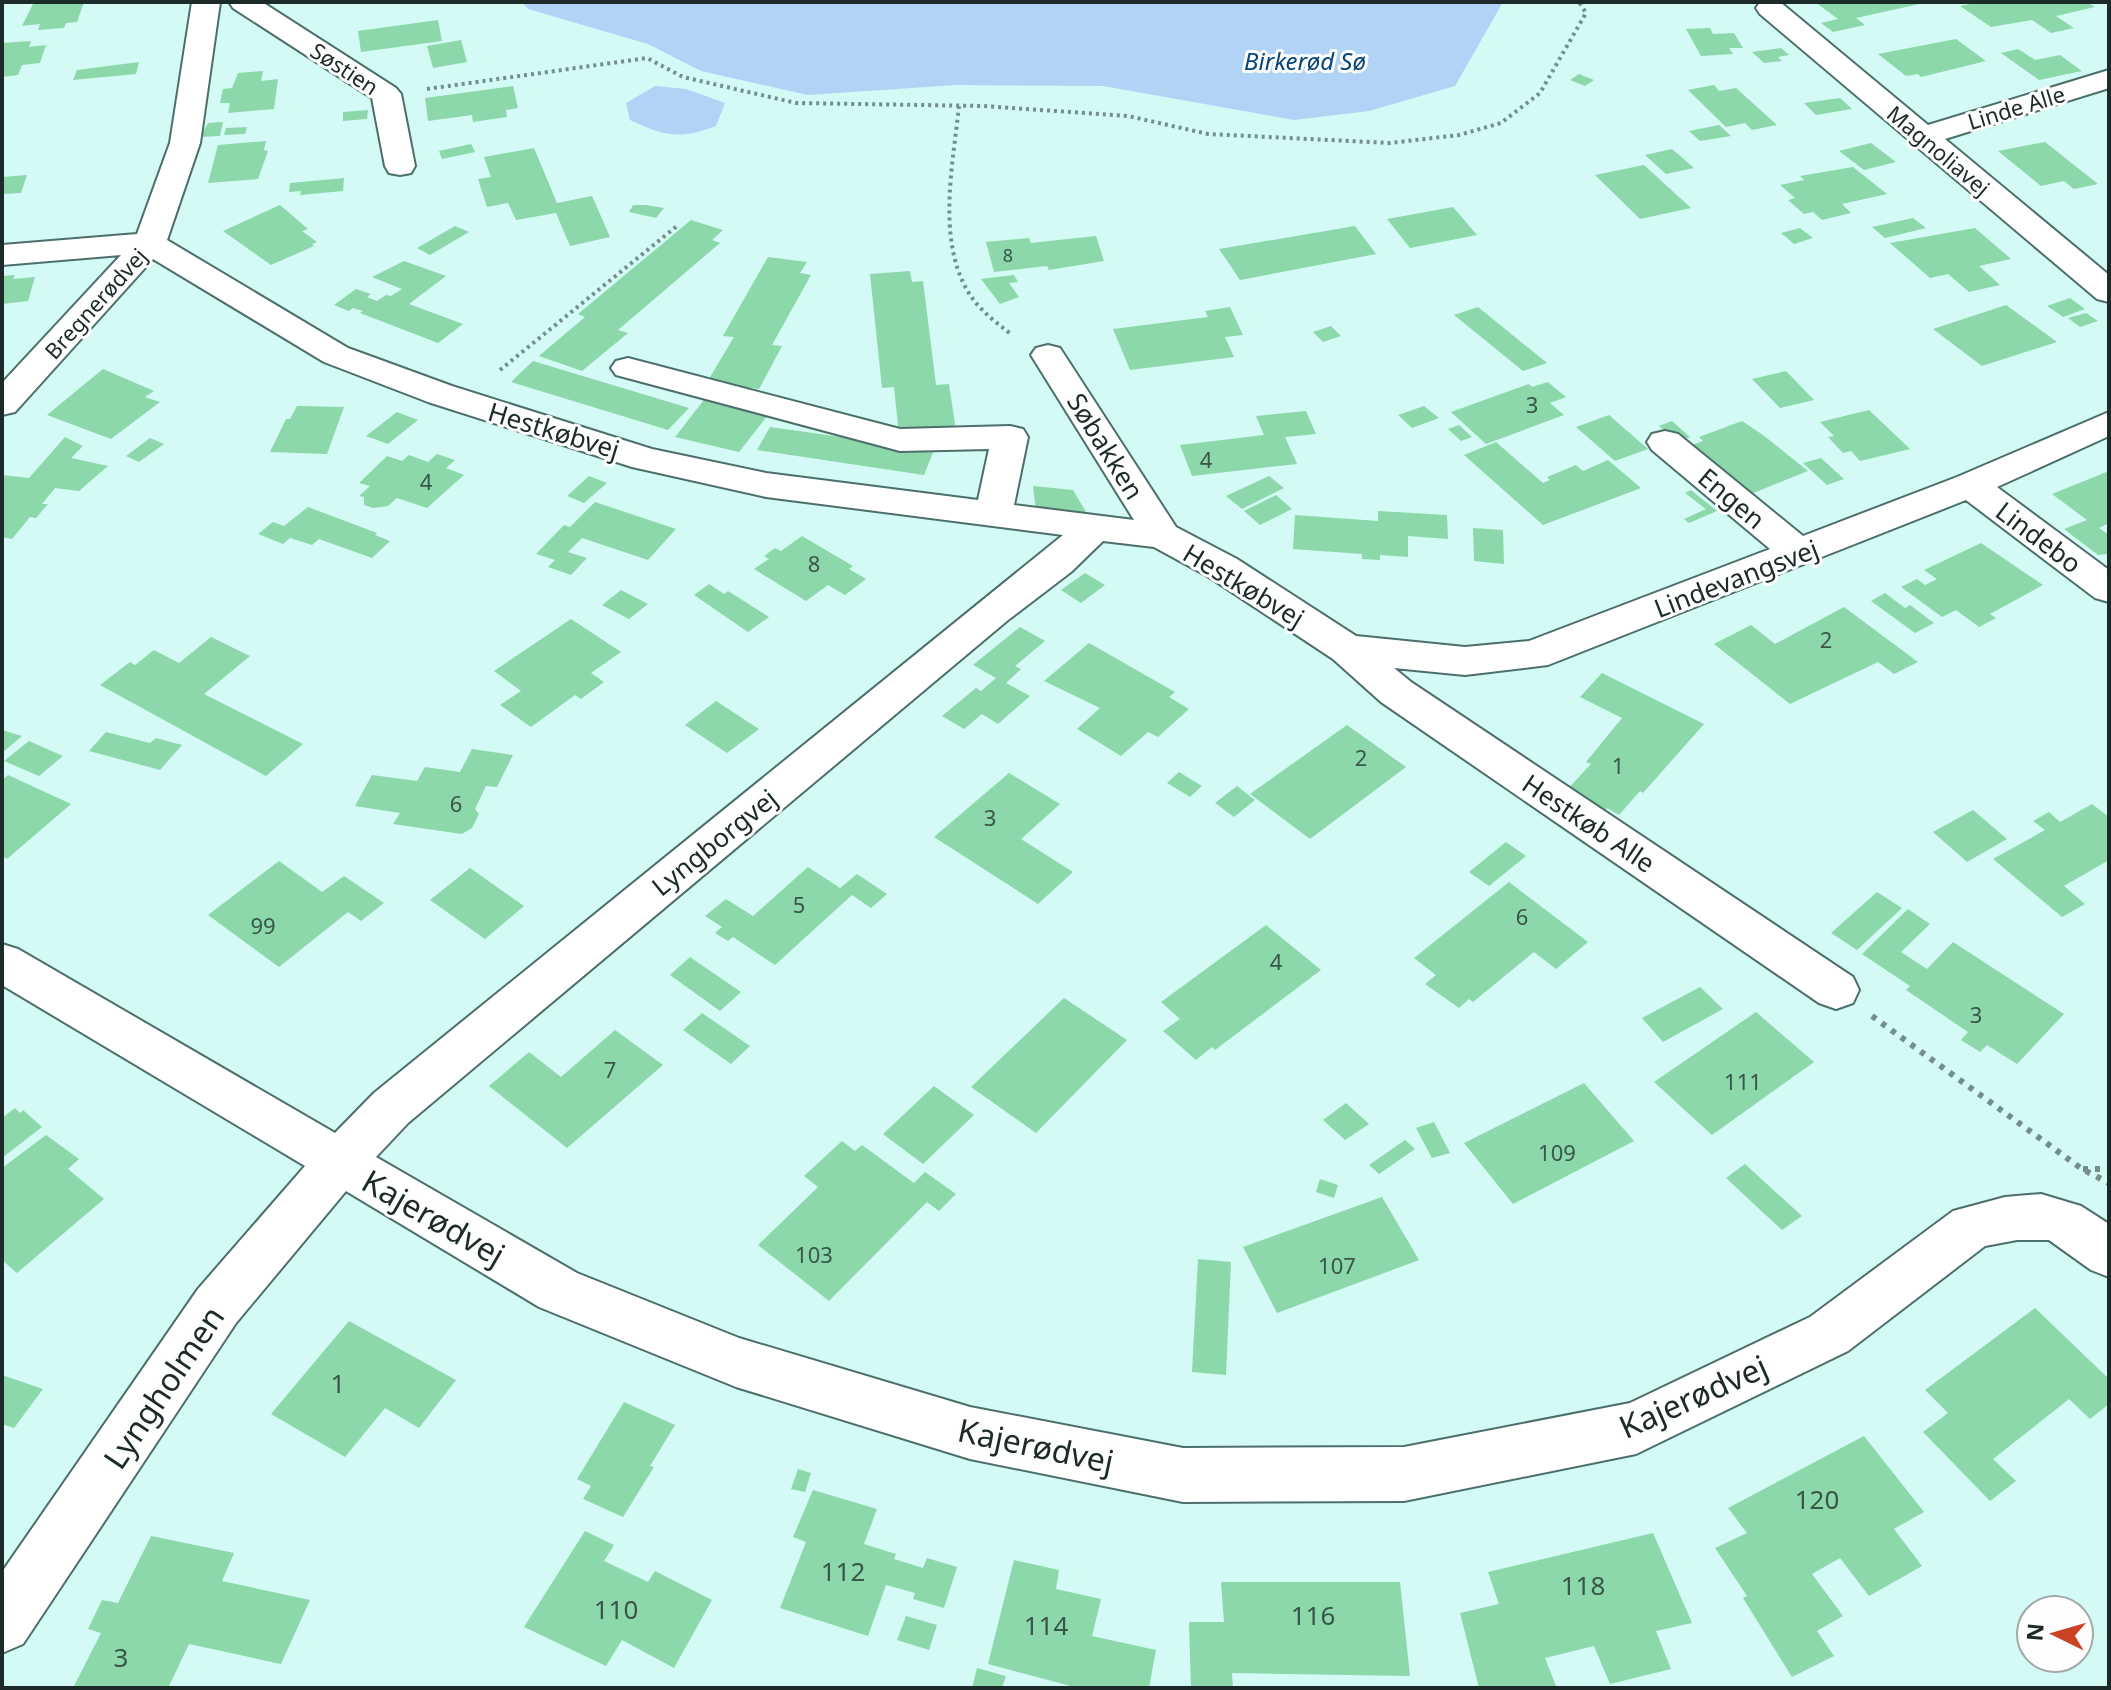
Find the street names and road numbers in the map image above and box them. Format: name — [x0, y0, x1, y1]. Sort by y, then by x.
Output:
street label: Søstien — [305, 35, 385, 101]
street label: Linde Alle — [1964, 78, 2068, 136]
street label: Magnoliavej — [1881, 98, 1997, 202]
street label: Bregnerødvej — [37, 241, 153, 365]
street label: Søbakken — [1059, 386, 1153, 506]
street label: Hestkøbvej — [484, 393, 624, 467]
street label: Engen — [1691, 459, 1773, 537]
street label: Lindebo — [1989, 493, 2089, 581]
street label: Lindevangsvej — [1649, 530, 1823, 626]
street label: Hestkøbvej — [1177, 535, 1311, 635]
street label: Hestkøb Alle — [1516, 765, 1662, 881]
street label: Lyngborgvej — [644, 780, 784, 904]
street label: Kajerødvej — [355, 1159, 513, 1275]
street label: Lyngholmen — [93, 1297, 233, 1477]
street label: Kajerødvej — [1612, 1344, 1774, 1448]
street label: Kajerødvej — [954, 1408, 1118, 1482]

